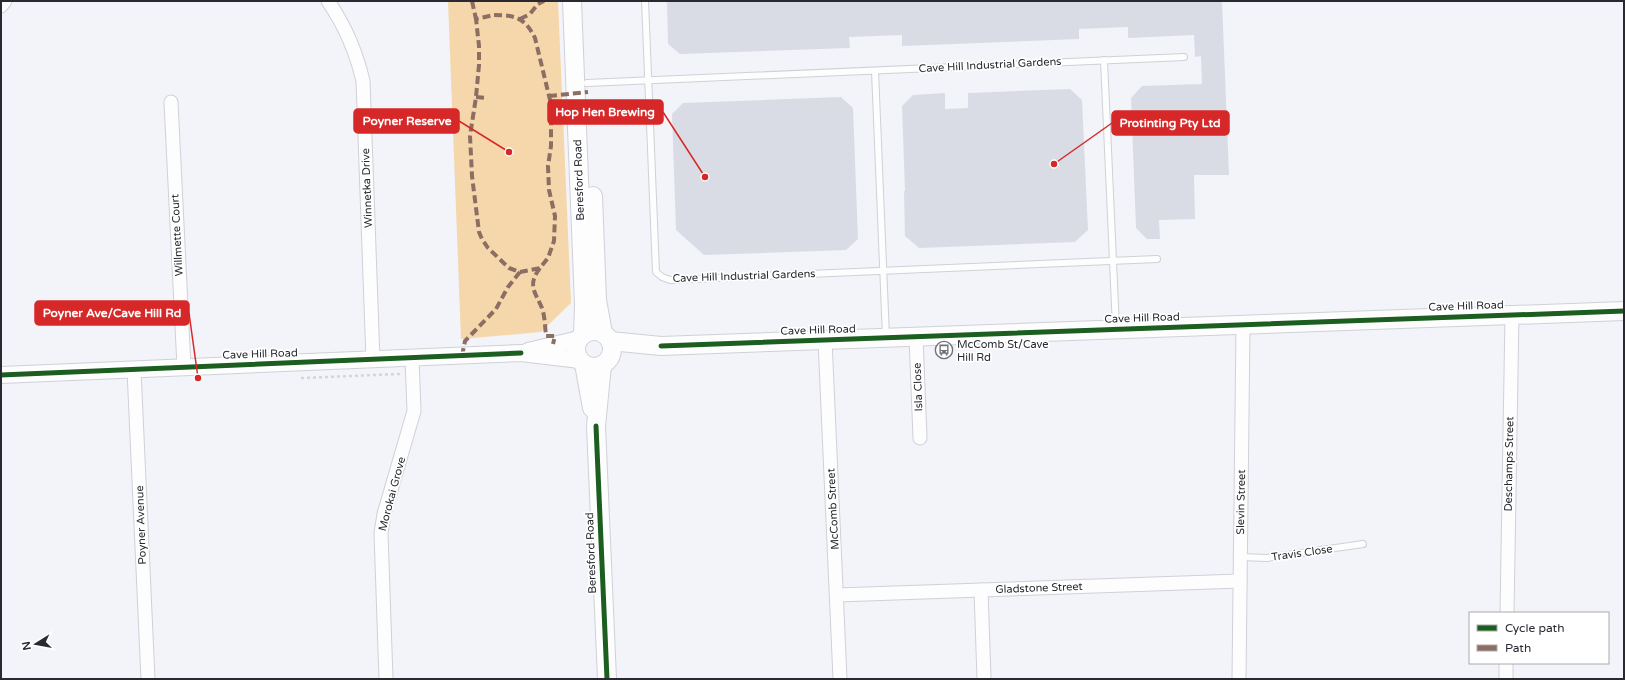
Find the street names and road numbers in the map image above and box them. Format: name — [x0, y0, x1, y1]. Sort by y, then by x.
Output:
street label: Cave Hill Industrial Gardens — [918, 55, 1062, 75]
street label: Beresford Road — [571, 139, 587, 221]
street label: Winnetka Drive — [359, 148, 375, 228]
street label: Willmette Court — [168, 194, 186, 276]
street label: Cave Hill Industrial Gardens — [672, 267, 816, 285]
street label: Cave Hill Road — [1428, 298, 1504, 314]
street label: Cave Hill Road — [1104, 310, 1180, 326]
street label: Cave Hill Road — [780, 322, 856, 338]
street label: Cave Hill Road — [222, 346, 298, 362]
street label: Isla Close — [911, 362, 925, 412]
street label: Deschamps Street — [1502, 416, 1516, 512]
street label: Morokai Grove — [376, 455, 408, 533]
street label: McComb Street — [824, 468, 842, 550]
street label: Slevin Street — [1234, 469, 1248, 535]
street label: Poyner Avenue — [133, 485, 149, 565]
street label: Beresford Road — [583, 512, 599, 594]
street label: Travis Close — [1271, 542, 1333, 564]
street label: Gladstone Street — [995, 580, 1083, 596]

